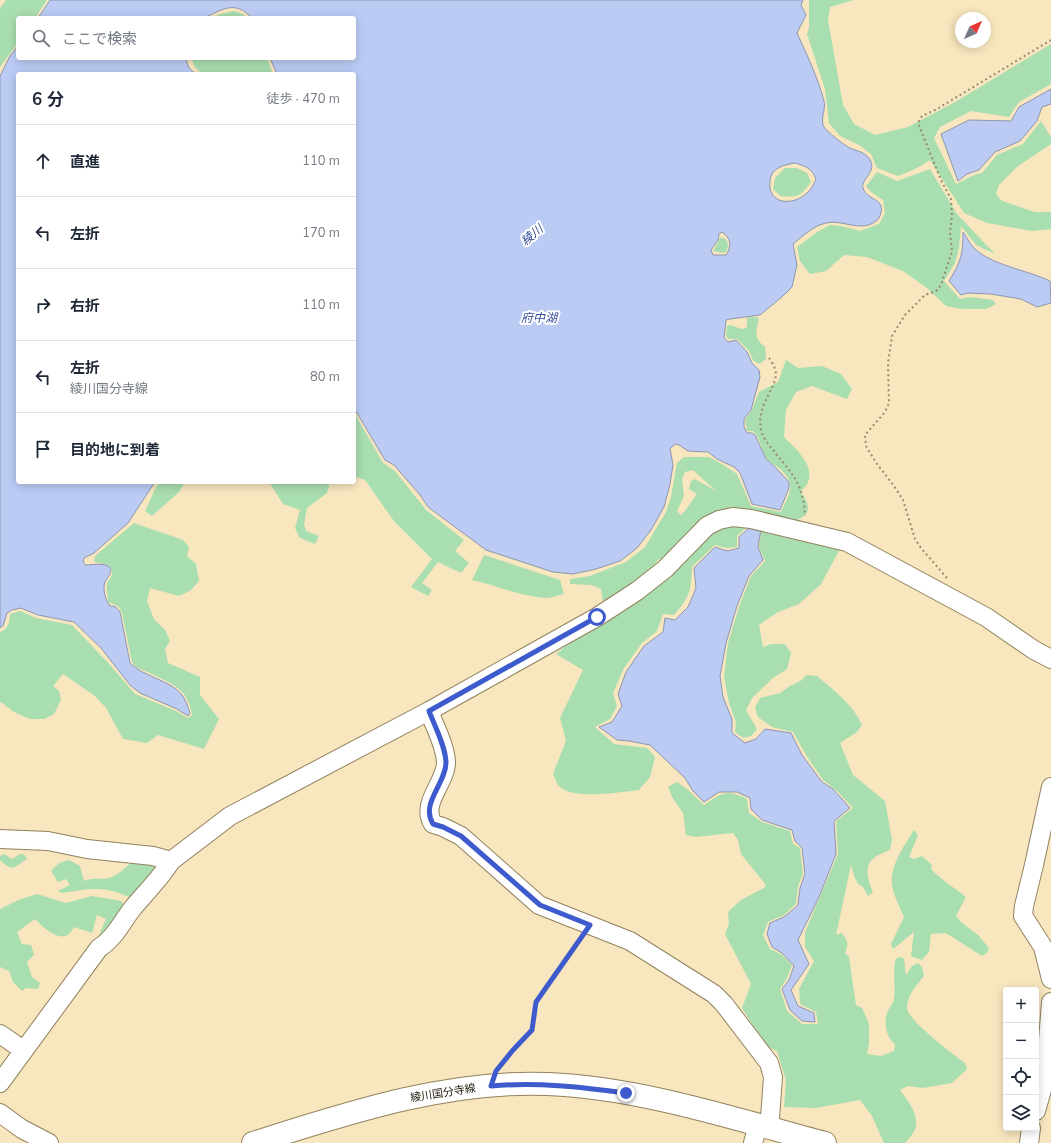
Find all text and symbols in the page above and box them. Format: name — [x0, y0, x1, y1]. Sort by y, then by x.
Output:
north arrow — [955, 12, 991, 48]
search box — [16, 16, 356, 60]
icon: search — [30, 27, 52, 49]
text: ここで検索 — [62, 29, 137, 49]
text: 6 分 — [32, 88, 64, 111]
text: 徒歩 · 470 m — [266, 90, 340, 108]
icon: ahead — [32, 150, 54, 172]
text: 直進 — [70, 152, 100, 172]
text: 110 m — [302, 152, 340, 170]
water label: 綾川 — [518, 220, 548, 249]
icon: left — [32, 222, 54, 244]
text: 左折 — [70, 224, 100, 244]
text: 170 m — [302, 224, 340, 242]
icon: right — [32, 294, 54, 316]
text: 右折 — [70, 296, 100, 316]
text: 110 m — [302, 296, 340, 314]
water label: 府中湖 — [521, 310, 559, 326]
text: 左折 — [70, 358, 100, 378]
icon: left — [32, 366, 54, 388]
text: 80 m — [310, 368, 340, 386]
text: 綾川国分寺線 — [70, 380, 148, 398]
icon: arrive — [32, 438, 54, 460]
text: 目的地に到着 — [70, 440, 160, 460]
route start — [588, 608, 606, 626]
map controls — [1003, 987, 1039, 1131]
button: + — [1003, 987, 1039, 1023]
button: − — [1003, 1023, 1039, 1059]
button: locate — [1003, 1059, 1039, 1095]
street label: 綾川国分寺線 — [409, 1080, 477, 1106]
route end — [617, 1084, 635, 1102]
button: layers — [1003, 1095, 1039, 1131]

